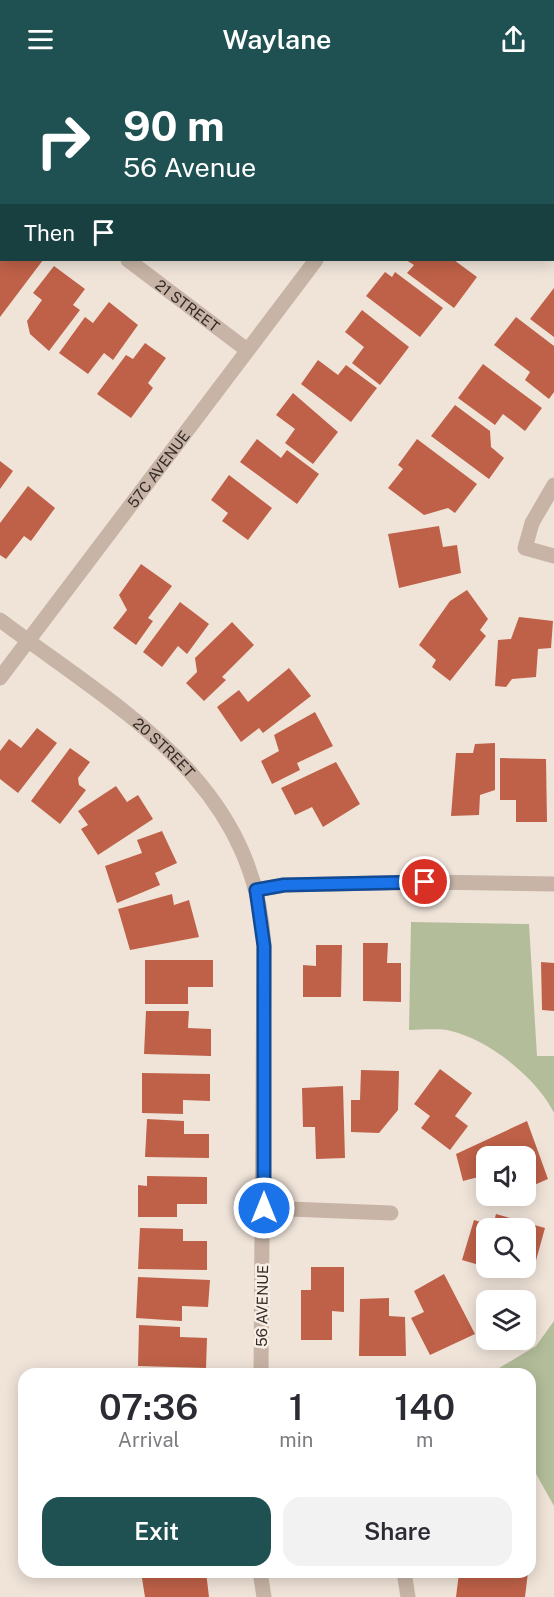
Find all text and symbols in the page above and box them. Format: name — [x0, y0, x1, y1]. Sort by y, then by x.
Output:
icon: menu — [24, 23, 57, 56]
text: Waylane — [223, 23, 331, 55]
icon: share — [497, 23, 530, 56]
text: 90 m — [123, 101, 225, 150]
icon: right — [24, 102, 102, 180]
text: 56 Avenue — [123, 151, 256, 183]
icon: arrive — [87, 216, 120, 249]
text: Then — [24, 220, 75, 246]
street label: 21 STREET — [153, 276, 223, 335]
street label: 57C AVENUE — [123, 427, 193, 511]
street label: 20 STREET — [130, 714, 199, 780]
pin — [399, 856, 450, 907]
icon: arrive — [408, 865, 441, 898]
map controls — [476, 1146, 536, 1350]
button: sound — [476, 1146, 536, 1206]
position arrow — [232, 1176, 296, 1240]
button: search — [476, 1218, 536, 1278]
street label: 56 AVENUE — [253, 1265, 271, 1347]
button: layers — [476, 1290, 536, 1350]
text: 07:36 — [99, 1386, 198, 1428]
text: 1 — [289, 1386, 304, 1428]
text: 140 — [394, 1386, 455, 1428]
text: Arrival — [118, 1428, 180, 1452]
text: min — [279, 1428, 313, 1452]
text: m — [416, 1428, 433, 1452]
button: Exit — [42, 1497, 271, 1566]
button: Share — [283, 1497, 512, 1566]

